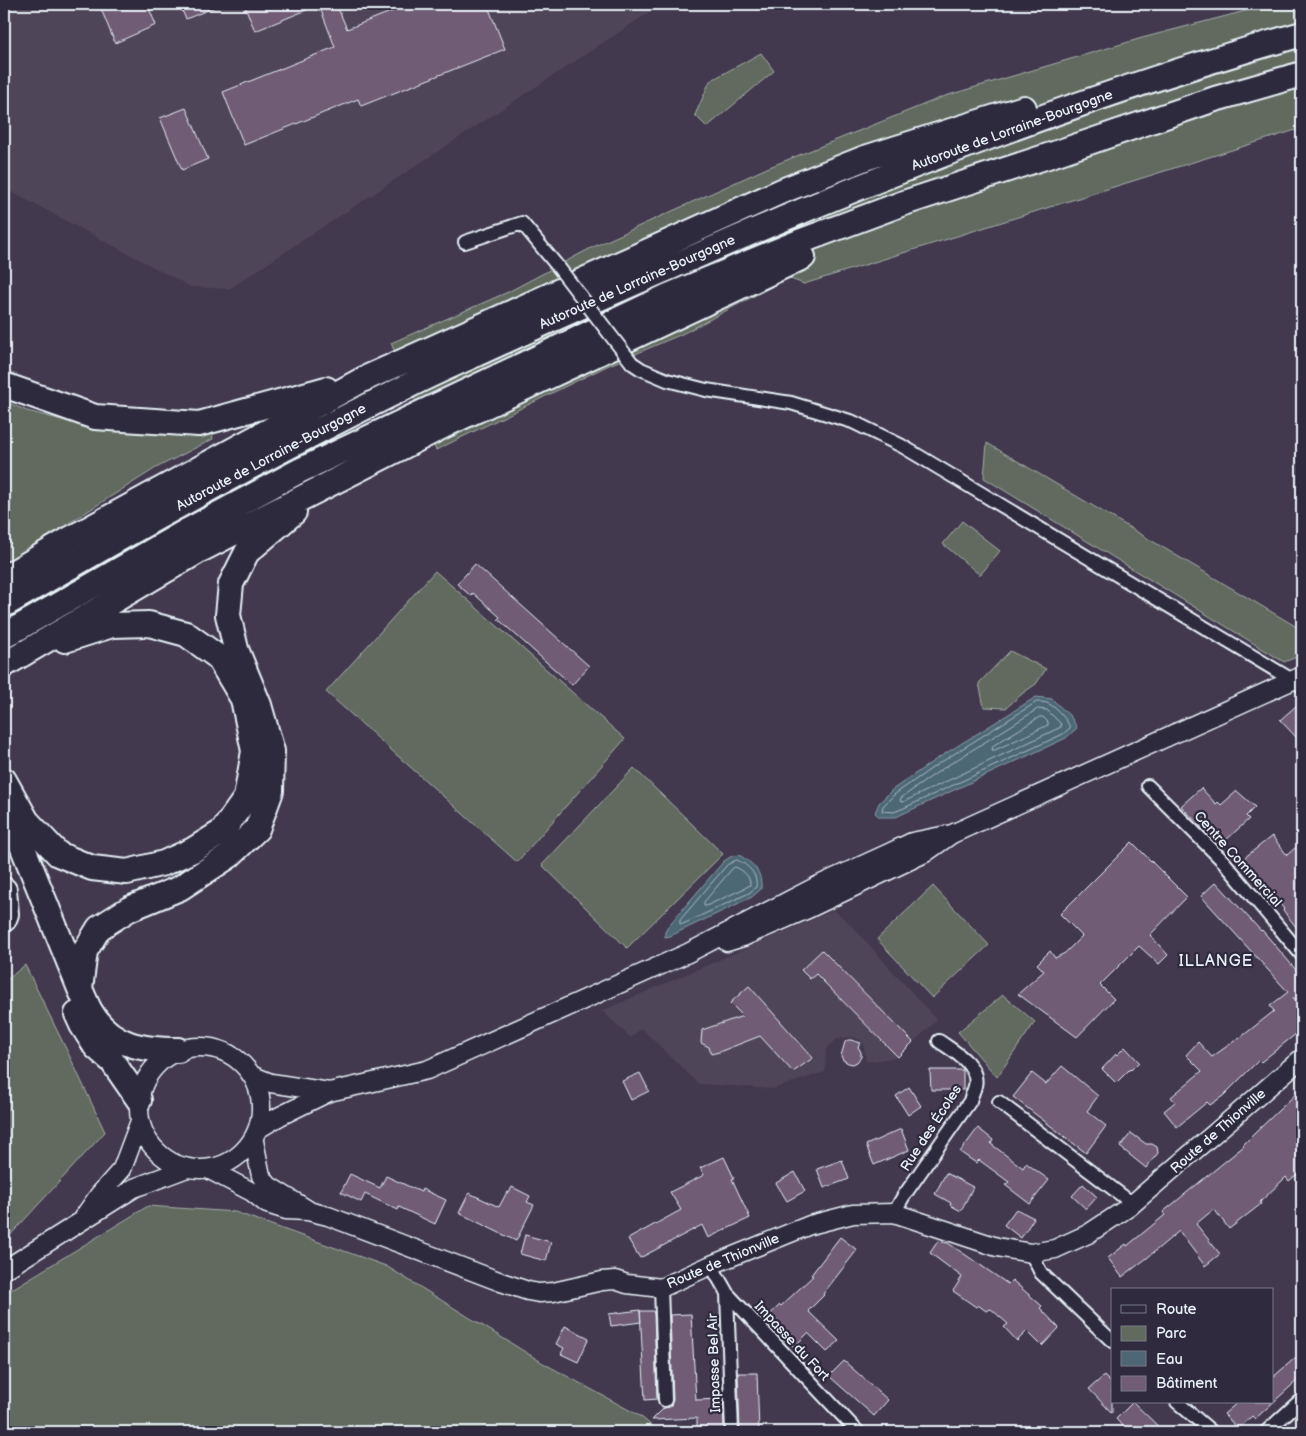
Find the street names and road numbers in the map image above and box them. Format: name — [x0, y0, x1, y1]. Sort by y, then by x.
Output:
street label: Autoroute de Lorraine-Bourgogne — [909, 86, 1115, 174]
street label: Autoroute de Lorraine-Bourgogne — [536, 231, 738, 333]
street label: Autoroute de Lorraine-Bourgogne — [173, 400, 369, 514]
street label: Centre Commercial — [1190, 808, 1286, 910]
street label: Rue des Écoles — [896, 1081, 965, 1174]
street label: Route de Thionville — [1167, 1085, 1269, 1177]
street label: Route de Thionville — [664, 1230, 782, 1292]
street label: Impasse du Fort — [751, 1298, 834, 1385]
street label: Impasse Bel Air — [704, 1312, 724, 1413]

